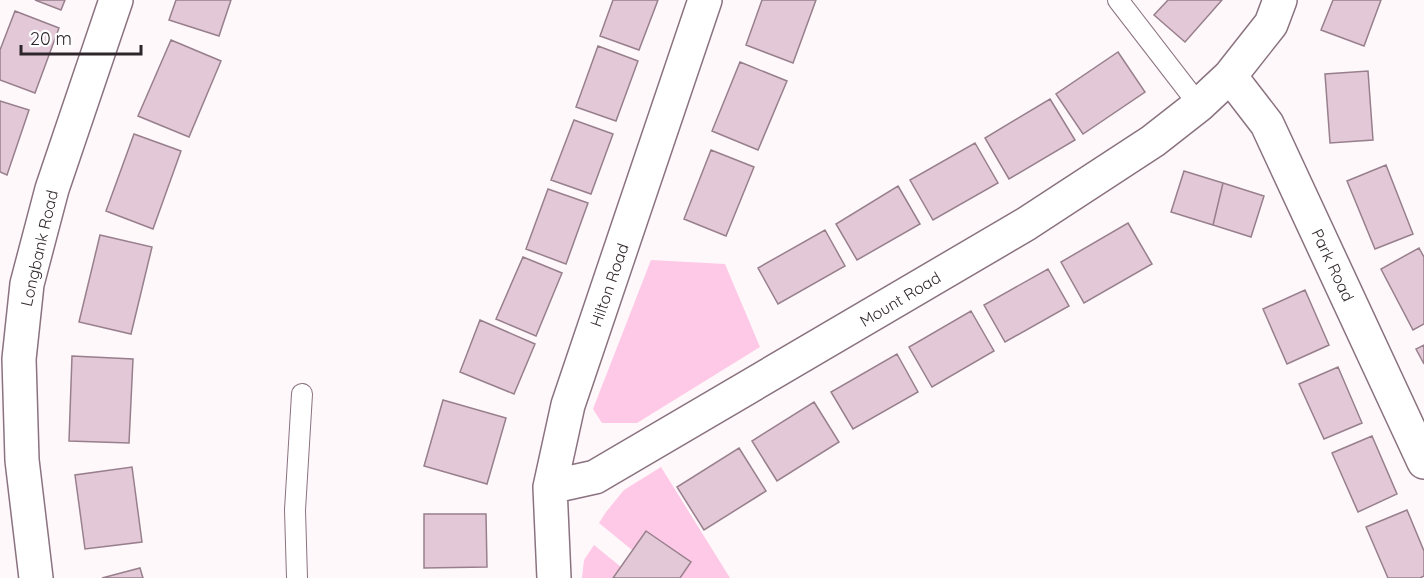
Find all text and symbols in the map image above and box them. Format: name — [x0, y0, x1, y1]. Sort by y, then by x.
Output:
scale bar — [21, 18, 141, 56]
text: 20 m — [30, 27, 72, 50]
street label: Longbank Road — [16, 188, 62, 308]
street label: Park Road — [1307, 225, 1359, 305]
street label: Hilton Road — [585, 241, 633, 329]
street label: Mount Road — [856, 267, 944, 331]

